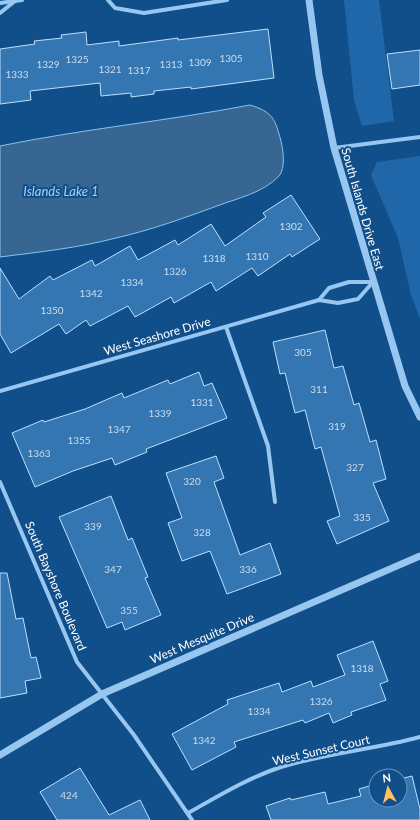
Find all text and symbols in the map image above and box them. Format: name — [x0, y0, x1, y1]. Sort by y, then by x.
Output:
house number: 1305 — [219, 52, 243, 64]
house number: 1325 — [65, 53, 89, 65]
house number: 1309 — [188, 56, 212, 68]
house number: 1329 — [36, 58, 60, 70]
house number: 1313 — [159, 58, 183, 70]
house number: 1321 — [98, 63, 122, 75]
house number: 1317 — [127, 64, 151, 76]
house number: 1333 — [5, 68, 29, 80]
street label: South Islands Drive East — [338, 146, 388, 273]
water label: Islands Lake 1 — [23, 183, 99, 199]
house number: 1302 — [279, 220, 303, 232]
house number: 1310 — [245, 250, 269, 262]
house number: 1318 — [202, 252, 226, 264]
house number: 1326 — [163, 265, 187, 277]
house number: 1334 — [120, 276, 144, 288]
house number: 1342 — [79, 287, 103, 299]
house number: 1350 — [40, 304, 64, 316]
street label: West Seashore Drive — [102, 314, 212, 358]
house number: 305 — [294, 346, 312, 358]
house number: 311 — [310, 383, 328, 395]
house number: 1331 — [190, 396, 214, 408]
house number: 1339 — [148, 407, 172, 419]
house number: 319 — [328, 420, 346, 432]
house number: 1347 — [107, 423, 131, 435]
house number: 1355 — [67, 434, 91, 446]
house number: 1363 — [27, 447, 51, 459]
house number: 327 — [346, 461, 364, 473]
house number: 320 — [183, 475, 201, 487]
house number: 335 — [353, 511, 371, 523]
street label: South Bayshore Boulevard — [22, 519, 90, 653]
house number: 339 — [84, 520, 102, 532]
house number: 328 — [193, 526, 211, 538]
house number: 347 — [104, 563, 122, 575]
house number: 336 — [239, 563, 257, 575]
house number: 355 — [120, 604, 138, 616]
street label: West Mesquite Drive — [148, 609, 256, 667]
house number: 1318 — [350, 662, 374, 674]
house number: 1326 — [309, 695, 333, 707]
house number: 1334 — [247, 705, 271, 717]
street label: West Sunset Court — [271, 731, 372, 768]
house number: 1342 — [192, 734, 216, 746]
north arrow — [368, 768, 408, 808]
text: N — [382, 771, 392, 785]
house number: 424 — [60, 789, 78, 801]

